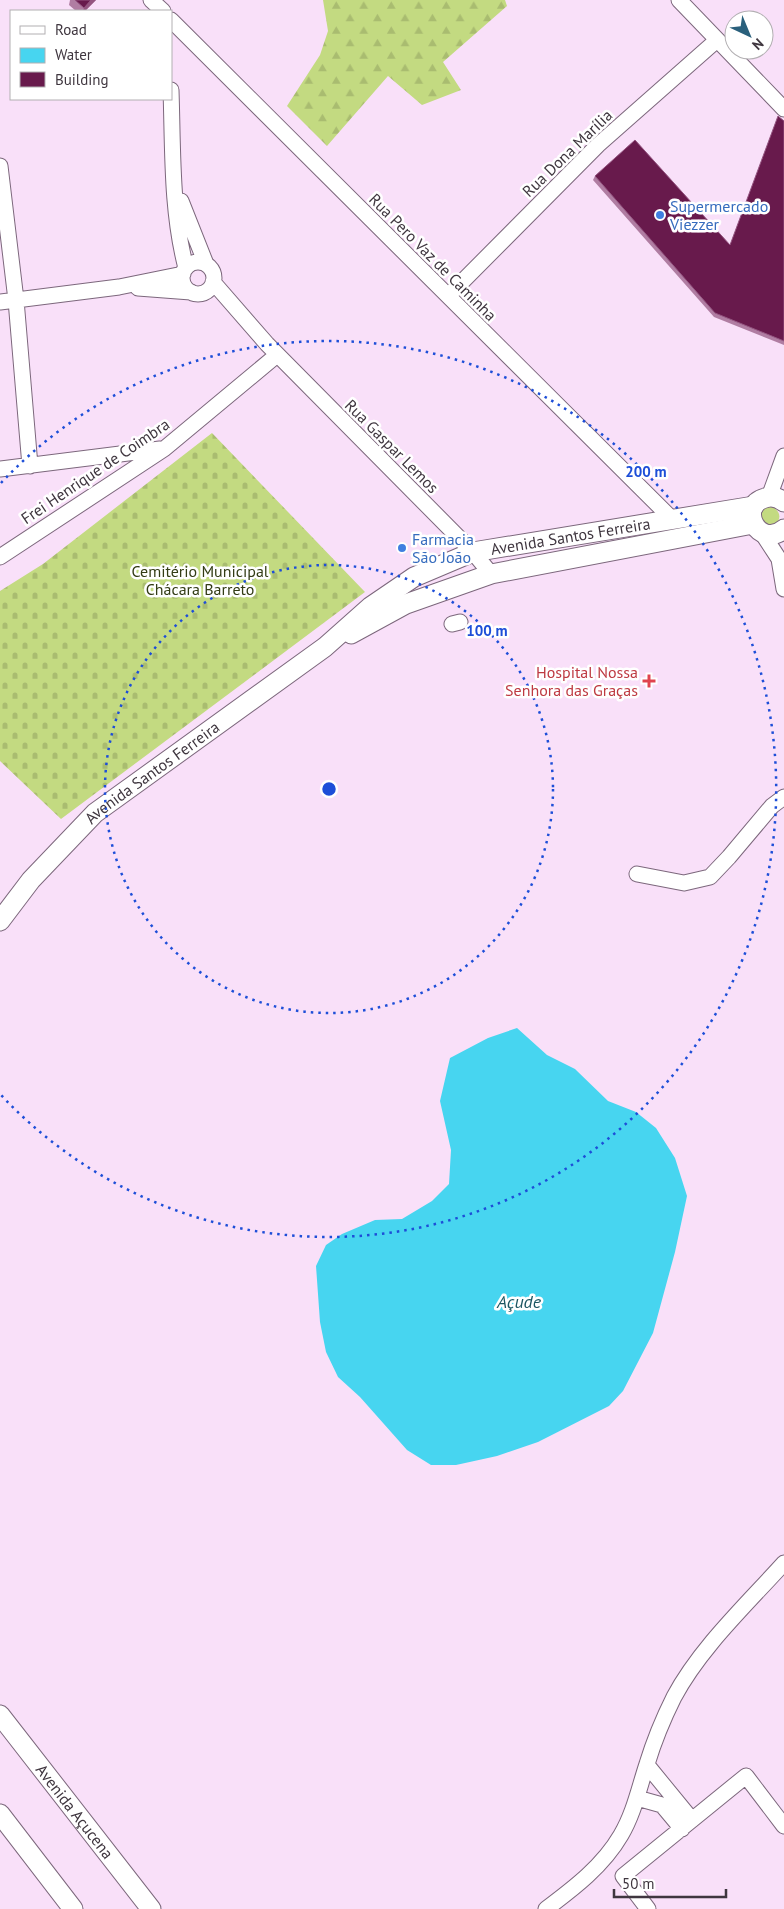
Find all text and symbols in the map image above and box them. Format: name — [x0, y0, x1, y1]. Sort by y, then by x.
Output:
legend — [10, 10, 172, 100]
north arrow — [724, 10, 774, 60]
text: Road — [55, 20, 87, 39]
text: N — [748, 35, 768, 54]
text: Water — [55, 45, 92, 64]
text: Building — [55, 70, 109, 89]
street label: Rua Dona Marília — [518, 105, 616, 201]
street label: Rua Pero Vaz de Caminha — [365, 189, 501, 325]
place label: Supermercado Viezzer — [669, 196, 768, 234]
marker: Supermercado Viezzer — [654, 209, 666, 221]
street label: Rua Gaspar Lemos — [341, 395, 443, 497]
street label: Frei Henrique de Coimbra — [17, 414, 173, 528]
text: 200 m — [625, 462, 667, 481]
street label: Avenida Santos Ferreira — [489, 513, 652, 559]
place label: Farmacia São João — [412, 529, 474, 567]
marker: Farmacia São João — [396, 542, 408, 554]
park label: Cemitério Municipal Chácara Barreto — [131, 561, 269, 599]
text: 100 m — [466, 621, 508, 640]
place label: Hospital Nossa Senhora das Graças — [505, 662, 638, 700]
marker: Hospital Nossa Senhora das Graças — [642, 674, 656, 688]
street label: Avenida Santos Ferreira — [80, 717, 223, 828]
centre of rings — [320, 780, 338, 798]
water label: Açude — [496, 1290, 542, 1313]
street label: Avenida Açucena — [32, 1760, 118, 1863]
scale bar — [614, 1866, 726, 1898]
text: 50 m — [622, 1874, 655, 1893]

